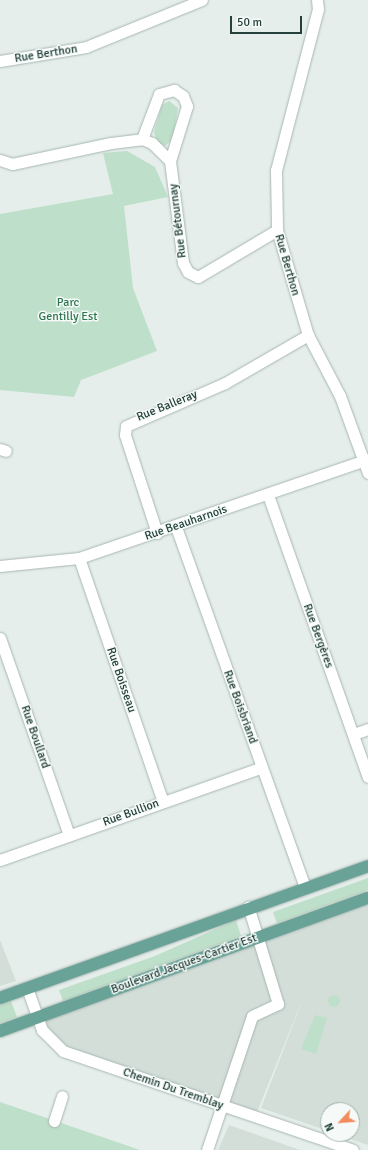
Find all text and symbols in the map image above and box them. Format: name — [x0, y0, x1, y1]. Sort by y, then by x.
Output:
scale bar — [232, 8, 304, 34]
text: 50 m — [237, 15, 262, 30]
street label: Rue Berthon — [13, 42, 79, 66]
street label: Rue Bétournay — [166, 183, 190, 259]
street label: Rue Berthon — [271, 232, 303, 298]
park label: Parc Gentilly Est — [38, 296, 98, 324]
street label: Rue Balleray — [135, 387, 199, 425]
street label: Rue Beauharnois — [143, 502, 229, 544]
street label: Rue Bergères — [300, 602, 336, 670]
street label: Rue Boisseau — [103, 645, 139, 715]
street label: Rue Boisbriand — [220, 668, 260, 746]
street label: Rue Boullard — [17, 704, 53, 770]
street label: Rue Bullion — [101, 796, 161, 830]
street label: Boulevard Jacques-Cartier Est — [109, 931, 259, 997]
street label: Chemin Du Tremblay — [121, 1065, 225, 1113]
north arrow — [320, 1102, 360, 1142]
text: N — [322, 1121, 337, 1133]

